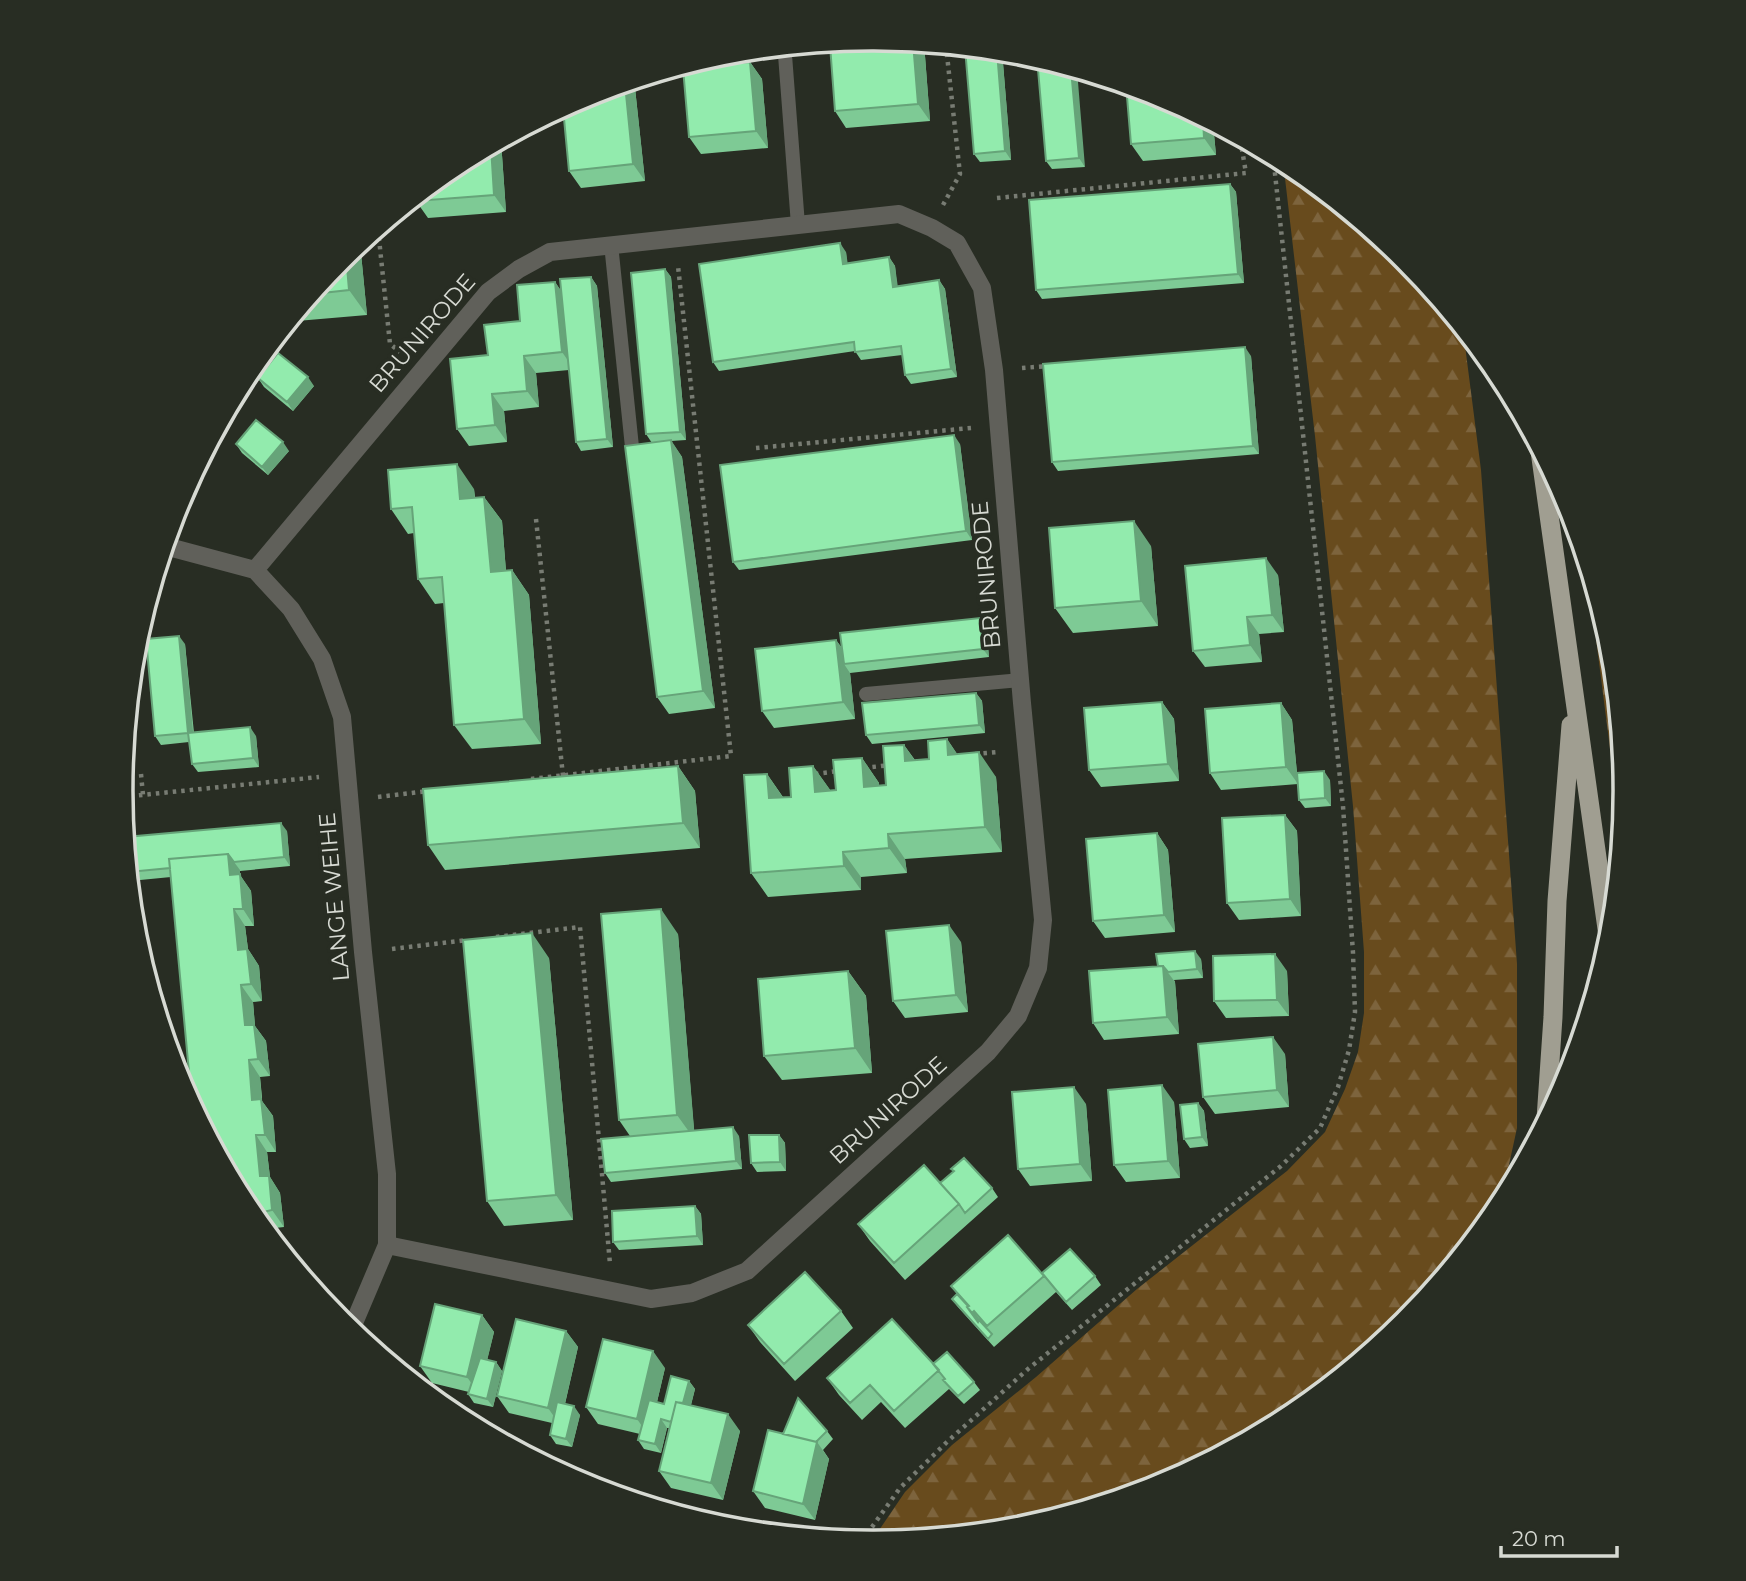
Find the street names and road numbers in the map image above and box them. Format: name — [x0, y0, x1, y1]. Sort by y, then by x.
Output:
street label: BRUNIRODE — [363, 268, 481, 398]
street label: BRUNIRODE — [966, 500, 1006, 650]
street label: LANGE WEIHE — [313, 811, 355, 983]
street label: BRUNIRODE — [824, 1050, 952, 1170]

